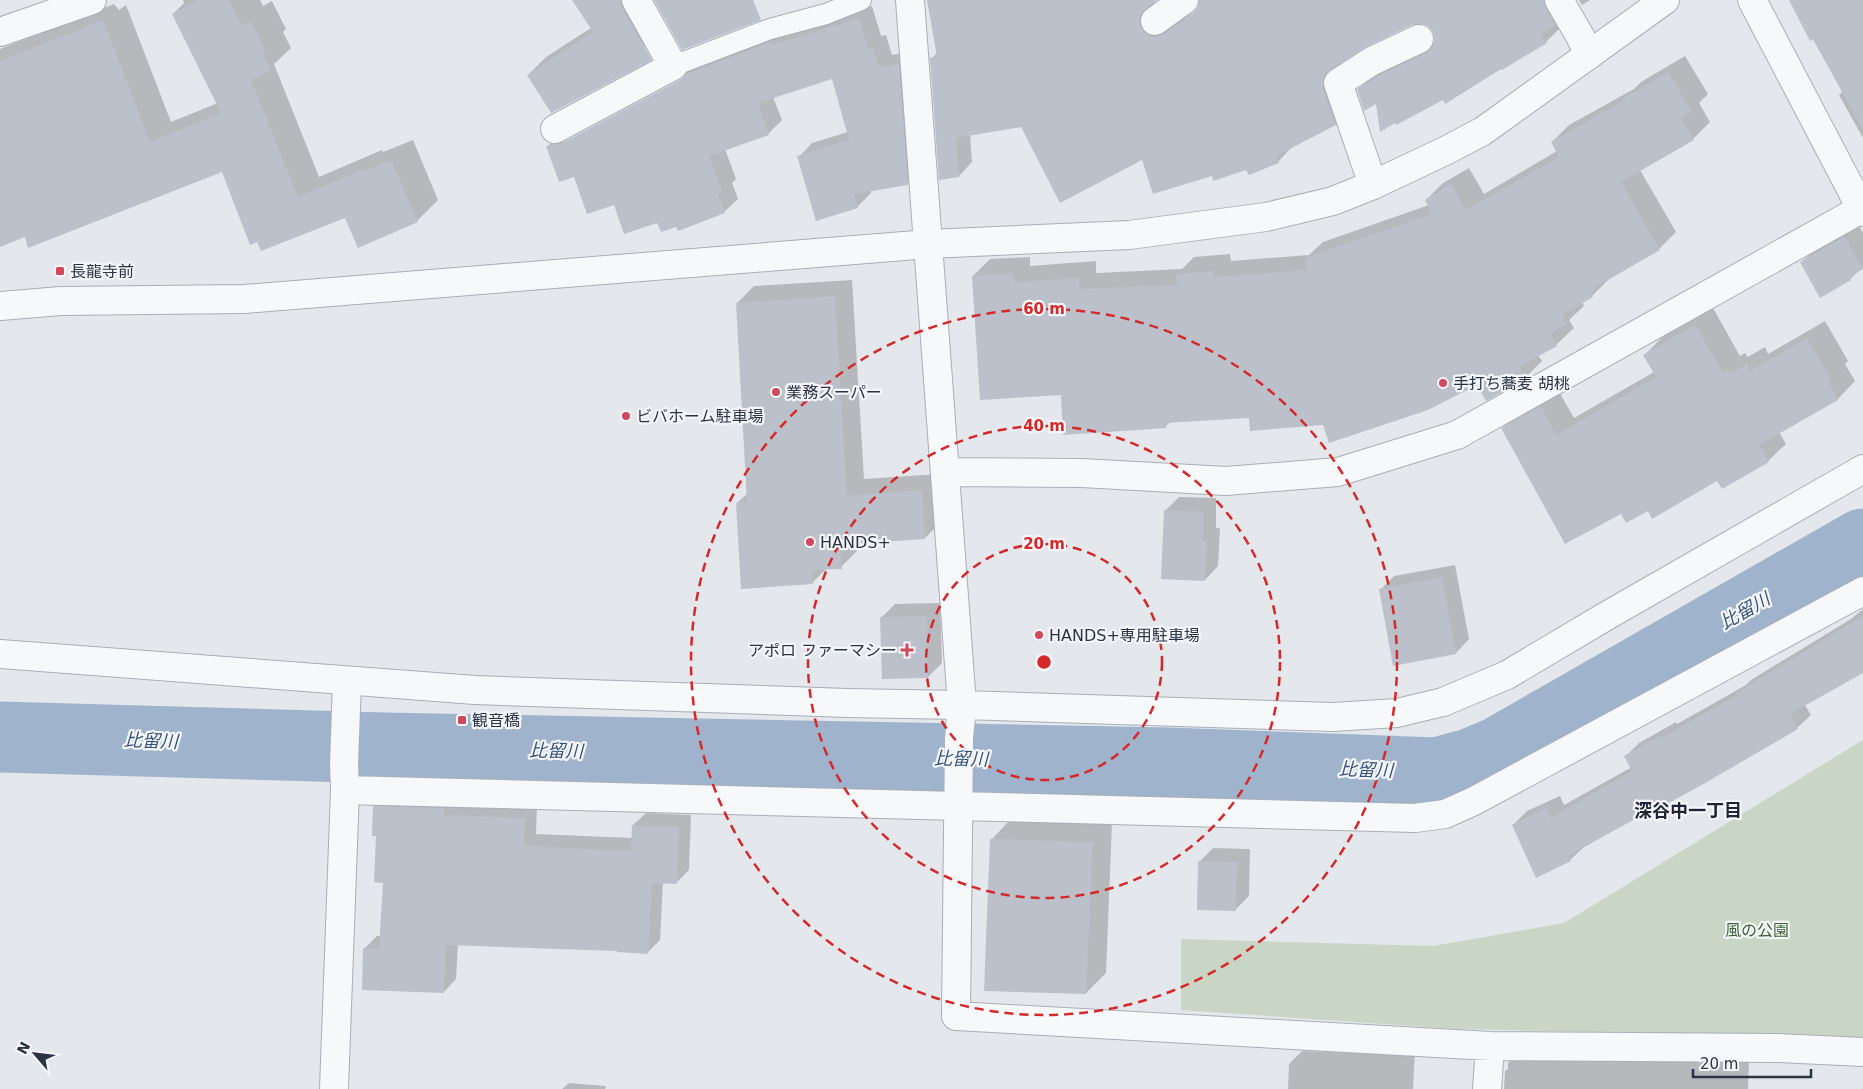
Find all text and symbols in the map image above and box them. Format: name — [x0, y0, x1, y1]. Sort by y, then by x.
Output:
place label: 長龍寺前 — [70, 262, 134, 281]
marker: 長龍寺前 — [54, 265, 66, 277]
text: 60 m — [1023, 300, 1065, 318]
place label: 手打ち蕎麦 胡桃 — [1453, 374, 1570, 393]
marker: 手打ち蕎麦 胡桃 — [1437, 377, 1449, 389]
place label: 業務スーパー — [786, 383, 882, 402]
marker: 業務スーパー — [770, 386, 782, 398]
place label: ビバホーム駐車場 — [636, 407, 764, 426]
marker: ビバホーム駐車場 — [620, 410, 632, 422]
text: 40 m — [1023, 417, 1065, 435]
place label: HANDS+ — [820, 533, 891, 552]
text: 20 m — [1023, 535, 1065, 553]
marker: HANDS+ — [804, 536, 816, 548]
water label: 比留川 — [1716, 587, 1775, 633]
place label: HANDS+専用駐車場 — [1049, 626, 1200, 645]
marker: HANDS+専用駐車場 — [1033, 629, 1045, 641]
place label: アポロ ファーマシー — [748, 641, 897, 660]
marker: アポロ ファーマシー — [901, 644, 913, 656]
centre of rings — [1035, 653, 1053, 671]
place label: 観音橋 — [472, 711, 520, 730]
marker: 観音橋 — [456, 714, 468, 726]
water label: 比留川 — [124, 729, 180, 752]
water label: 比留川 — [529, 740, 585, 762]
water label: 比留川 — [934, 748, 990, 770]
water label: 比留川 — [1339, 758, 1395, 781]
district label: 深谷中一丁目 — [1634, 800, 1742, 821]
park label: 風の公園 — [1725, 921, 1789, 940]
north arrow — [10, 1029, 60, 1079]
text: N — [14, 1039, 33, 1057]
scale bar — [1693, 1046, 1810, 1078]
text: 20 m — [1700, 1055, 1738, 1073]

